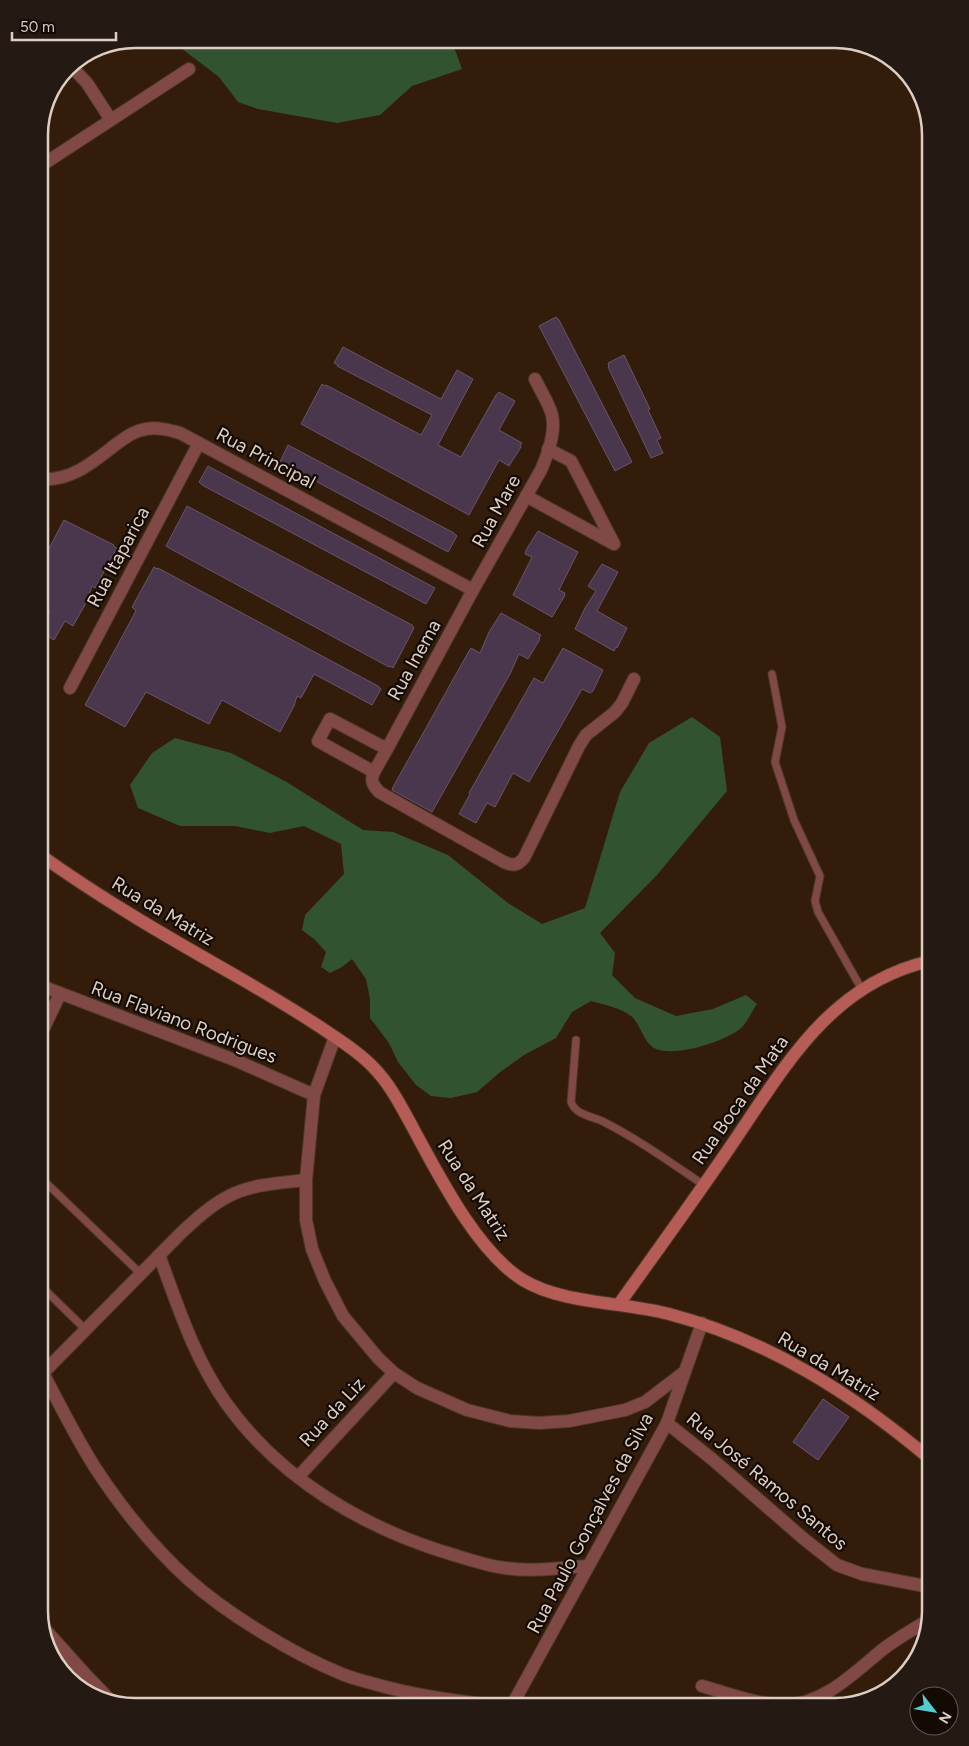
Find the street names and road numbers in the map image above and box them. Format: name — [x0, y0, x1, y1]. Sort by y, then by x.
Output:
street label: Rua Principal — [212, 422, 320, 494]
street label: Rua Mare — [467, 471, 525, 551]
street label: Rua Itaparica — [82, 503, 154, 611]
street label: Rua Inema — [382, 616, 446, 704]
street label: Rua da Matriz — [108, 871, 218, 951]
street label: Rua Flaviano Rodrigues — [88, 976, 280, 1068]
street label: Rua Boca da Mata — [687, 1031, 793, 1169]
street label: Rua da Matriz — [433, 1135, 515, 1245]
street label: Rua da Matriz — [774, 1326, 884, 1406]
street label: Rua da Liz — [294, 1373, 370, 1451]
street label: Rua José Ramos Santos — [682, 1407, 852, 1555]
street label: Rua Paulo Gonçalves da Silva — [522, 1409, 658, 1637]

